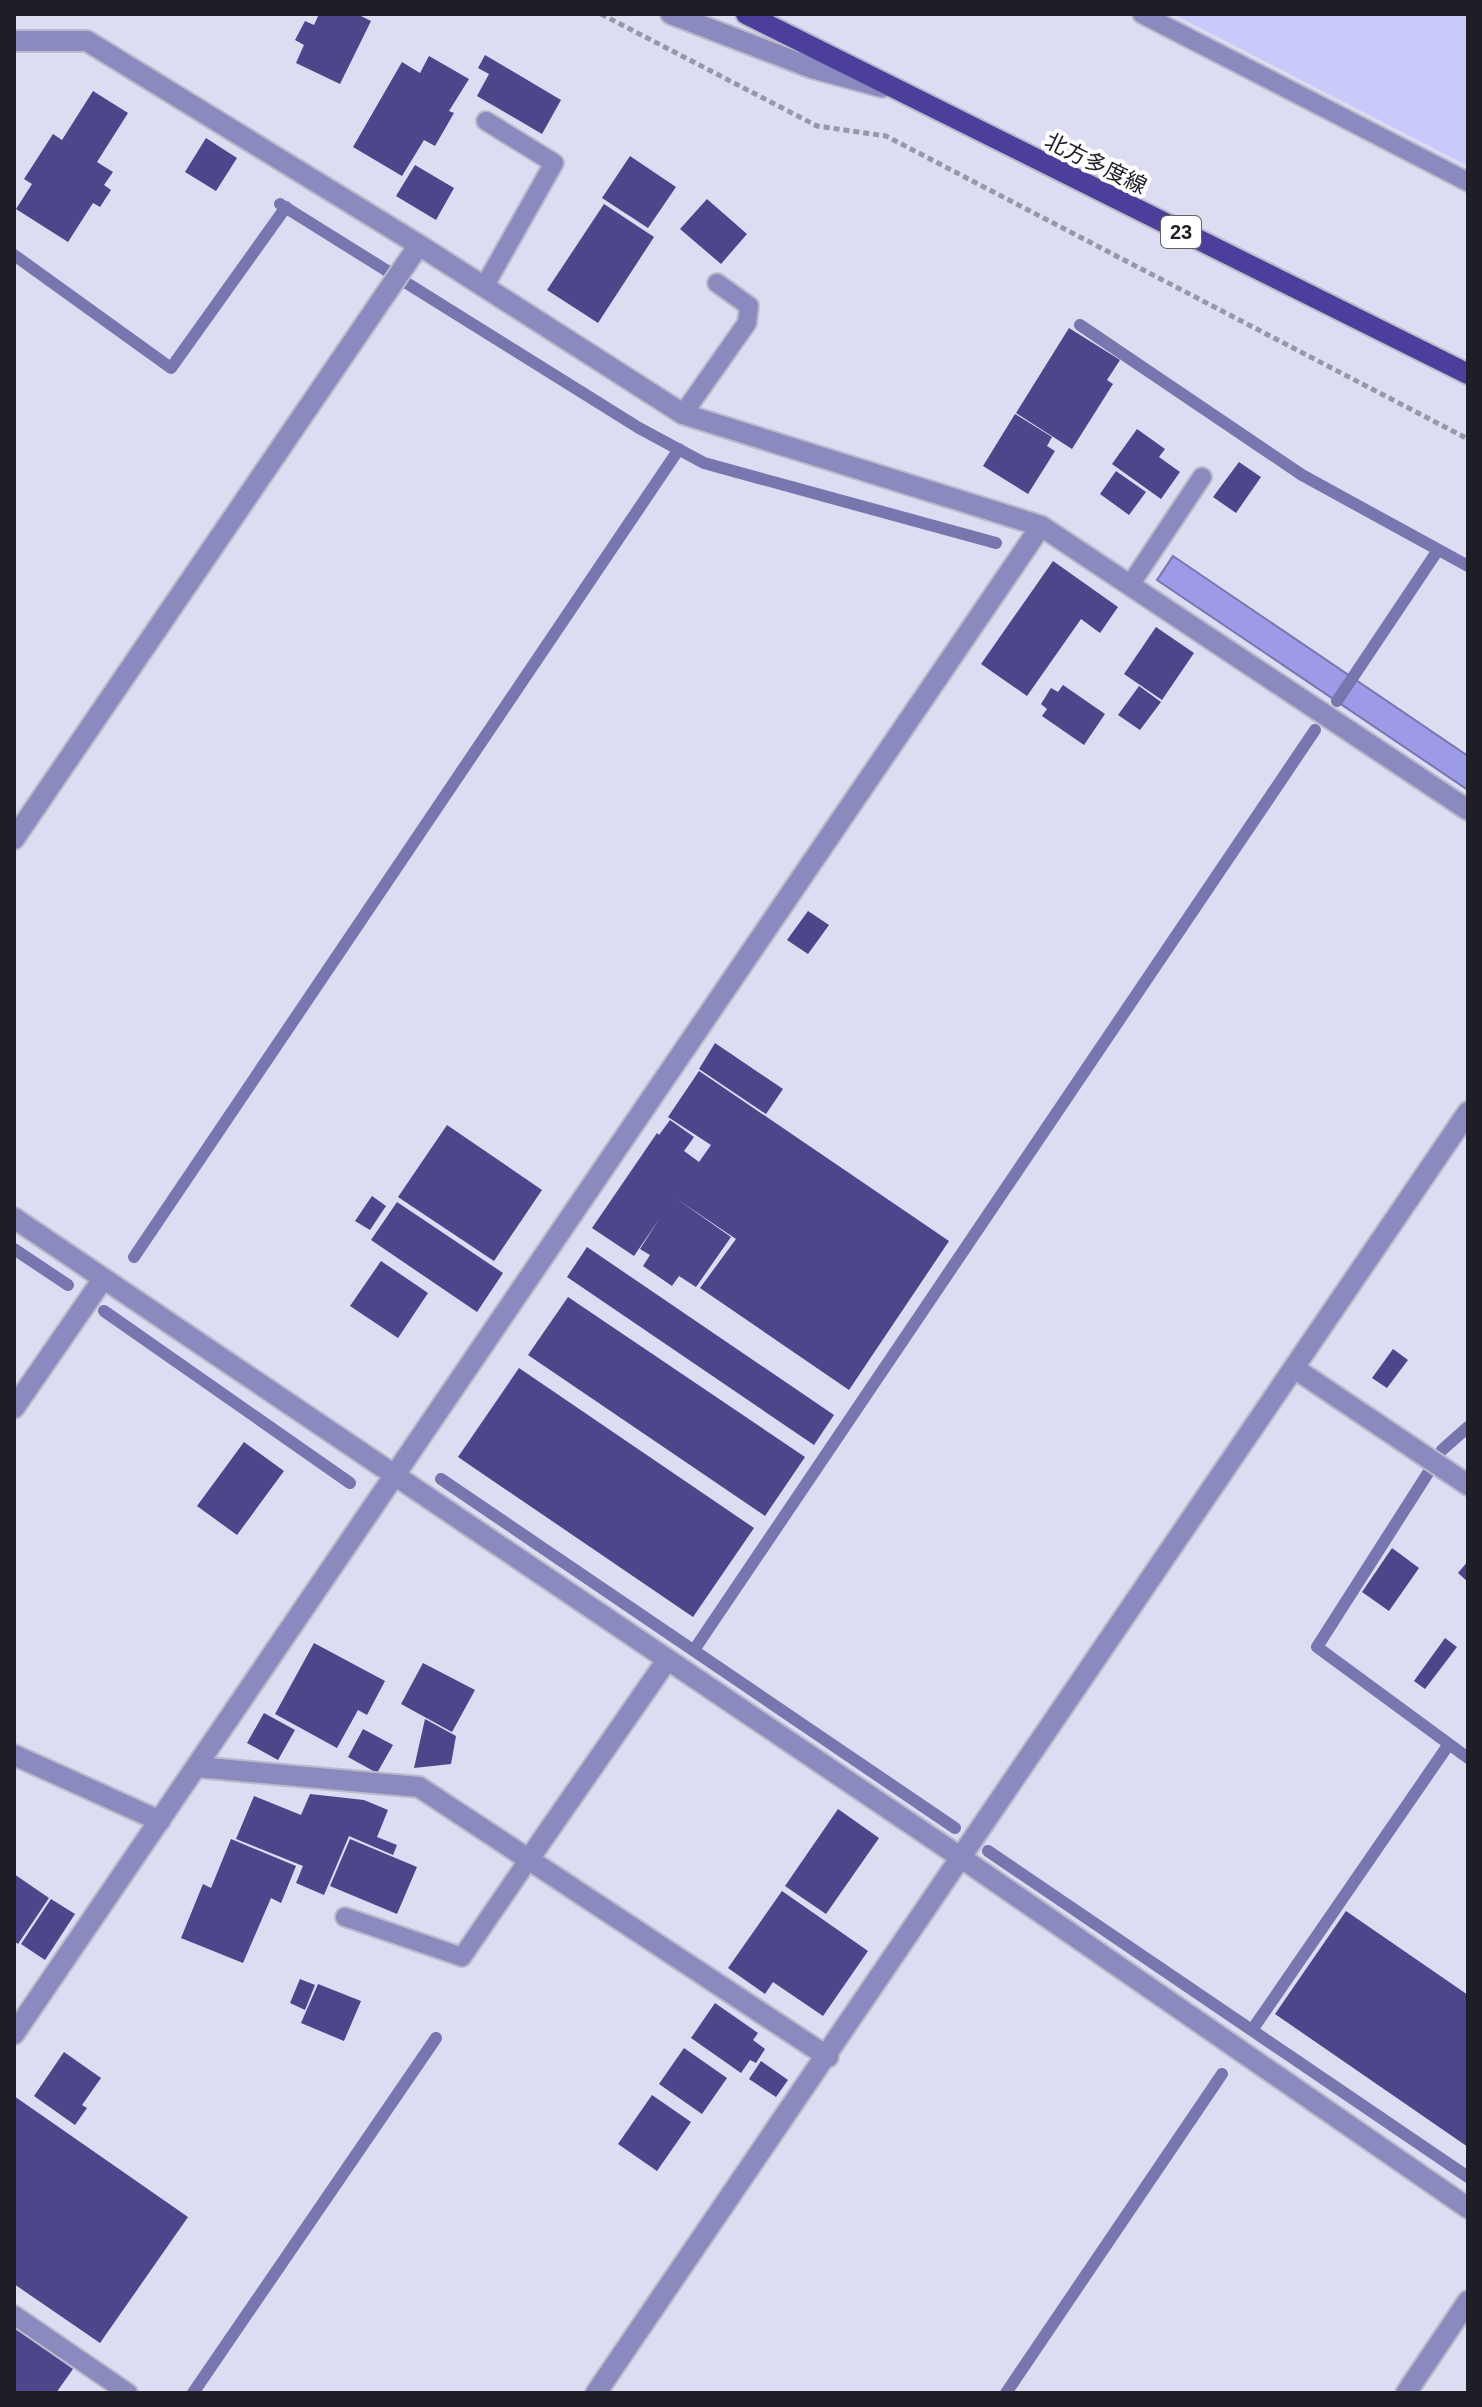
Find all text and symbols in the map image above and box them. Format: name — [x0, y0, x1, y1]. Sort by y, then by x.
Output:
street label: 北方多度線 — [1041, 128, 1151, 199]
road number: 23 — [1161, 216, 1201, 248]

